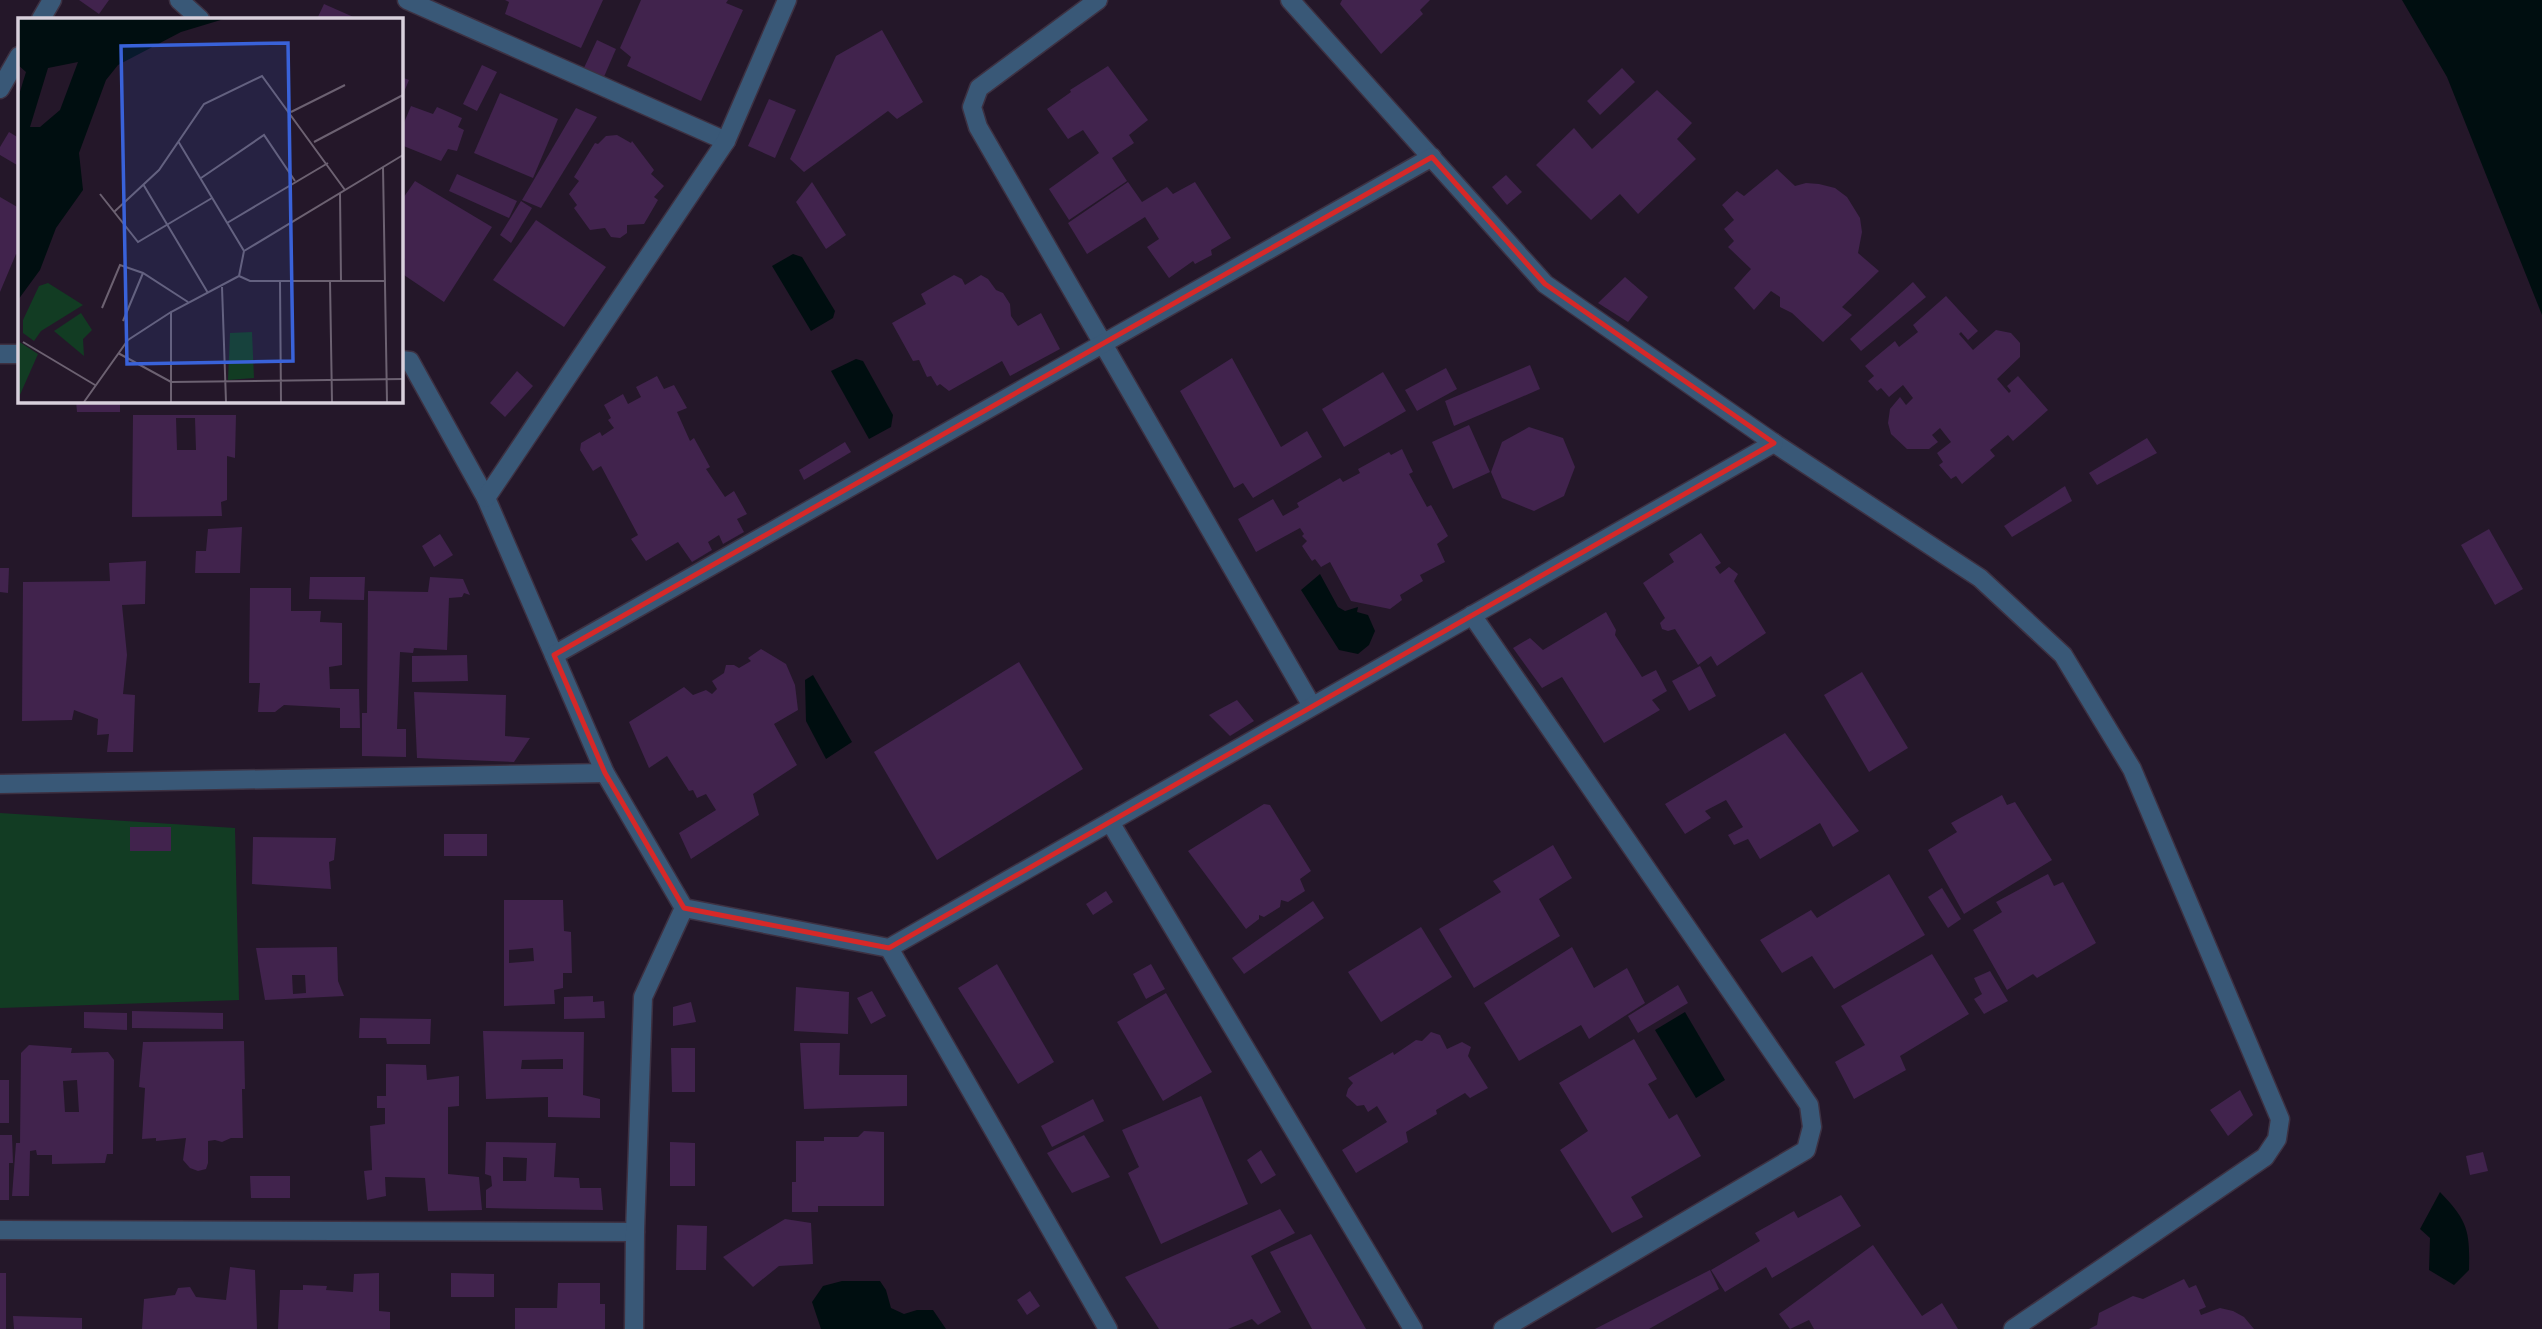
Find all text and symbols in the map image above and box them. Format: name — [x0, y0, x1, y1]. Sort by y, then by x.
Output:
inset map — [18, 18, 402, 402]

